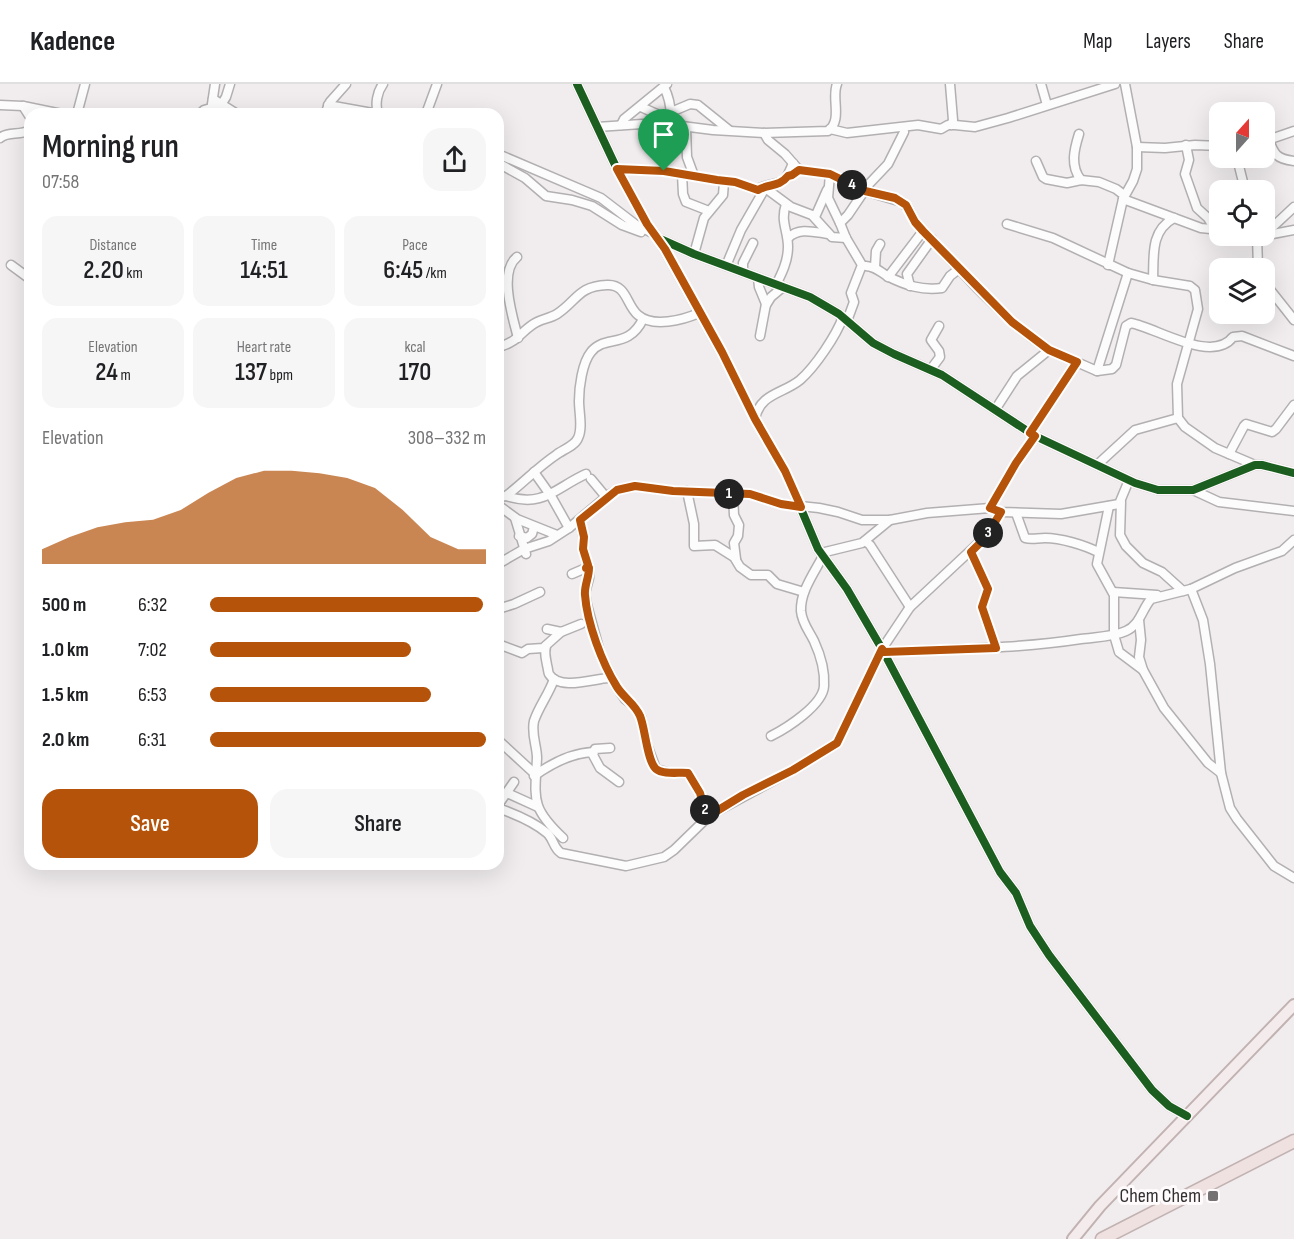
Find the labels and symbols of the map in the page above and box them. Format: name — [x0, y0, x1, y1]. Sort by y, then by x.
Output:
north arrow — [1209, 102, 1275, 168]
pin — [638, 109, 689, 171]
pin: 4 — [837, 170, 867, 200]
pin: 1 — [714, 479, 744, 509]
pin: 3 — [973, 518, 1003, 548]
pin: 2 — [690, 795, 720, 825]
place label: Chem Chem — [1120, 1184, 1201, 1208]
marker: Chem Chem — [1206, 1189, 1220, 1203]

